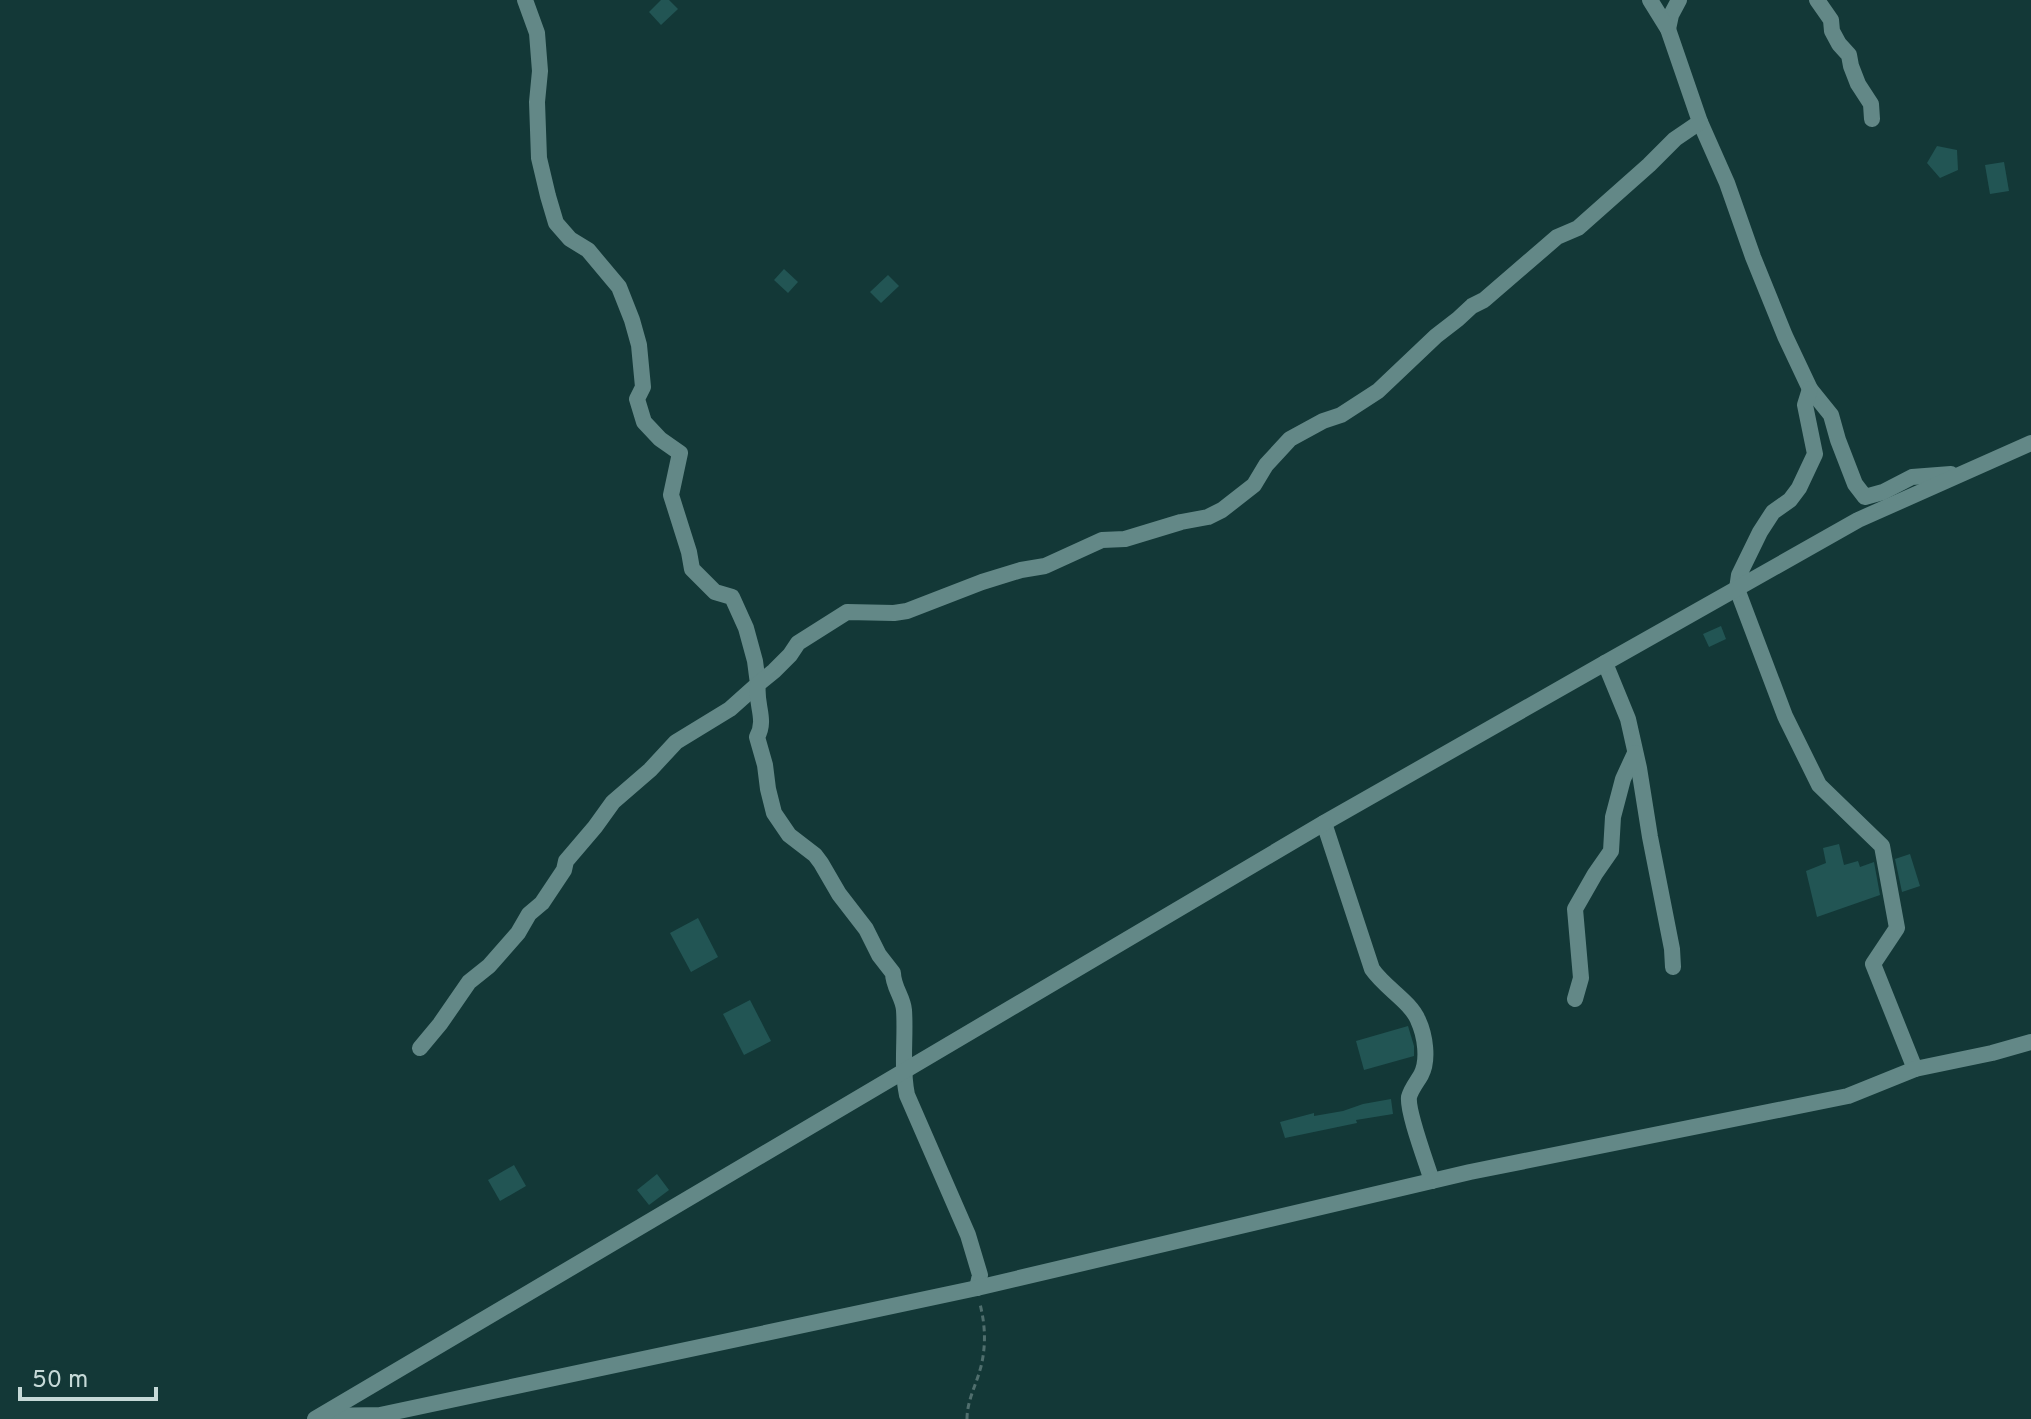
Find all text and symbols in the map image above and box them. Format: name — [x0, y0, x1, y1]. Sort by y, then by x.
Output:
scale bar — [20, 1351, 156, 1401]
text: 50 m — [32, 1366, 88, 1396]

